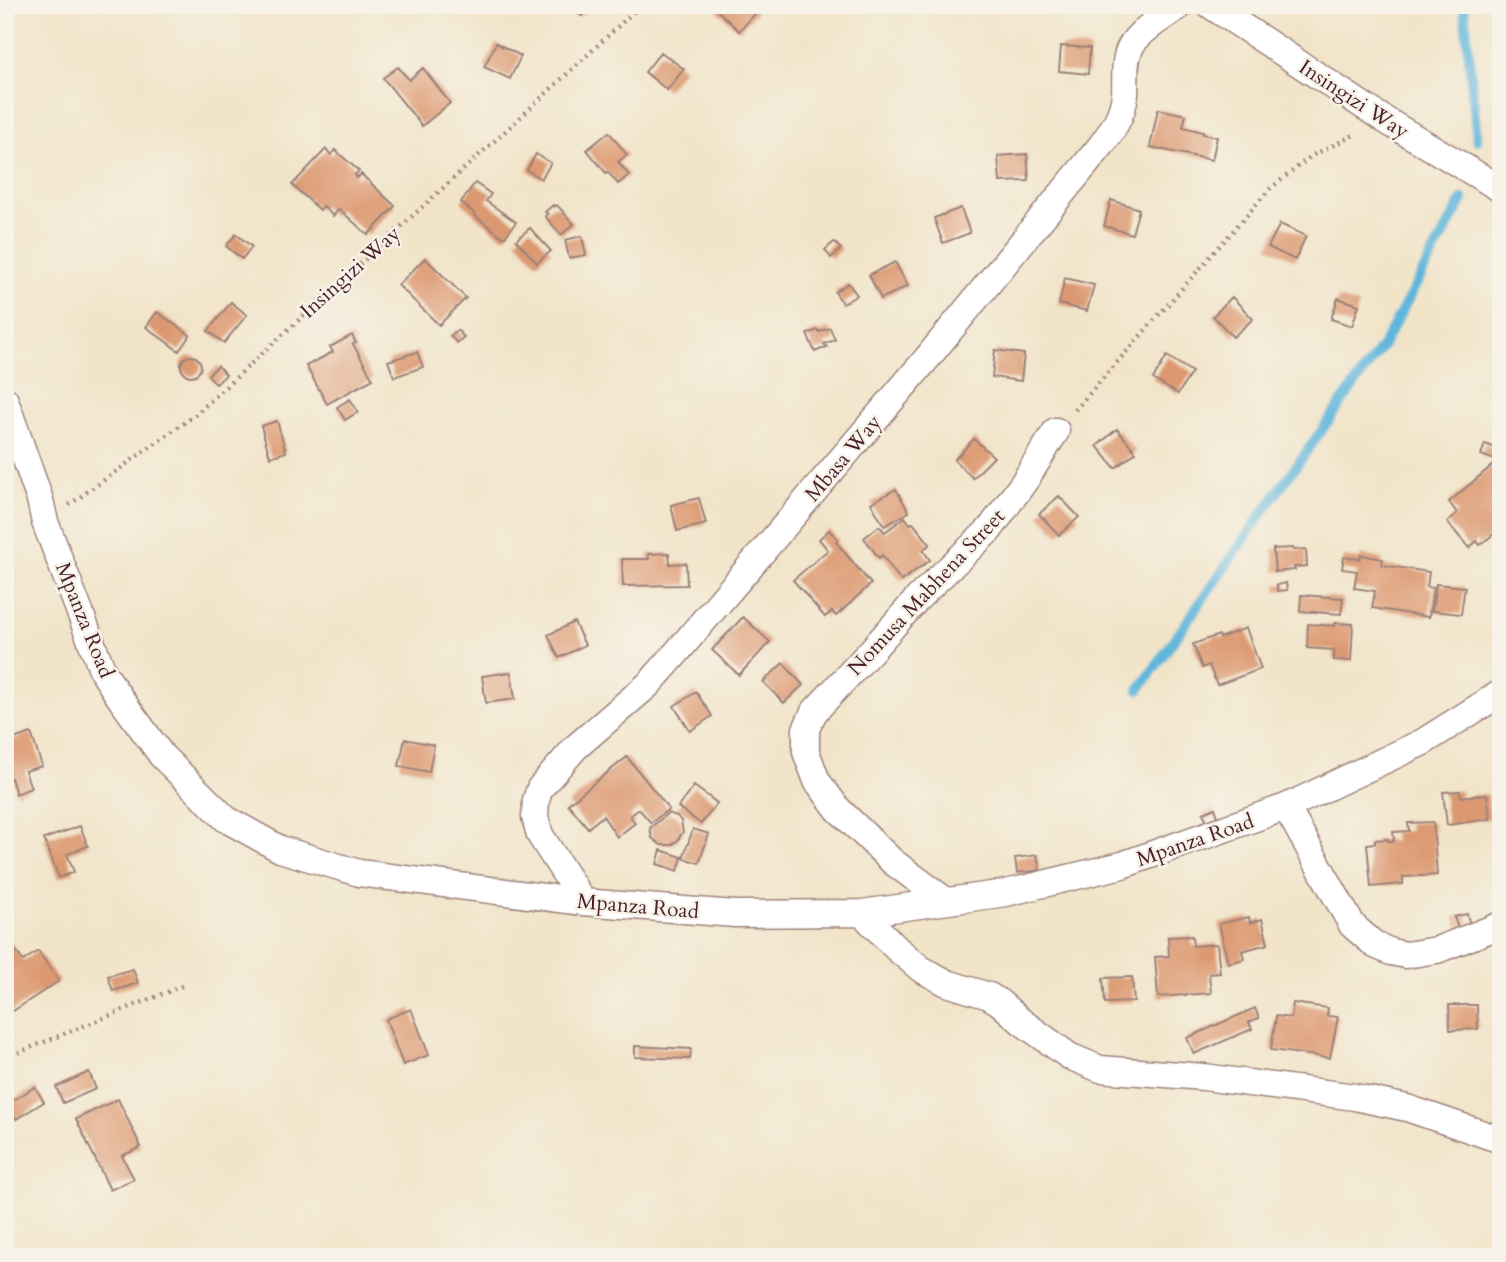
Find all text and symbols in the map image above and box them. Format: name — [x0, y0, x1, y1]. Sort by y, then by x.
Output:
street label: Insingizi Way — [1293, 53, 1414, 146]
street label: Insingizi Way — [294, 219, 407, 325]
street label: Mbasa Way — [798, 409, 888, 508]
street label: Nomusa Mabhena Street — [841, 502, 1012, 682]
street label: Mpanza Road — [48, 558, 121, 682]
street label: Mpanza Road — [1133, 807, 1258, 874]
street label: Mpanza Road — [576, 887, 700, 926]

